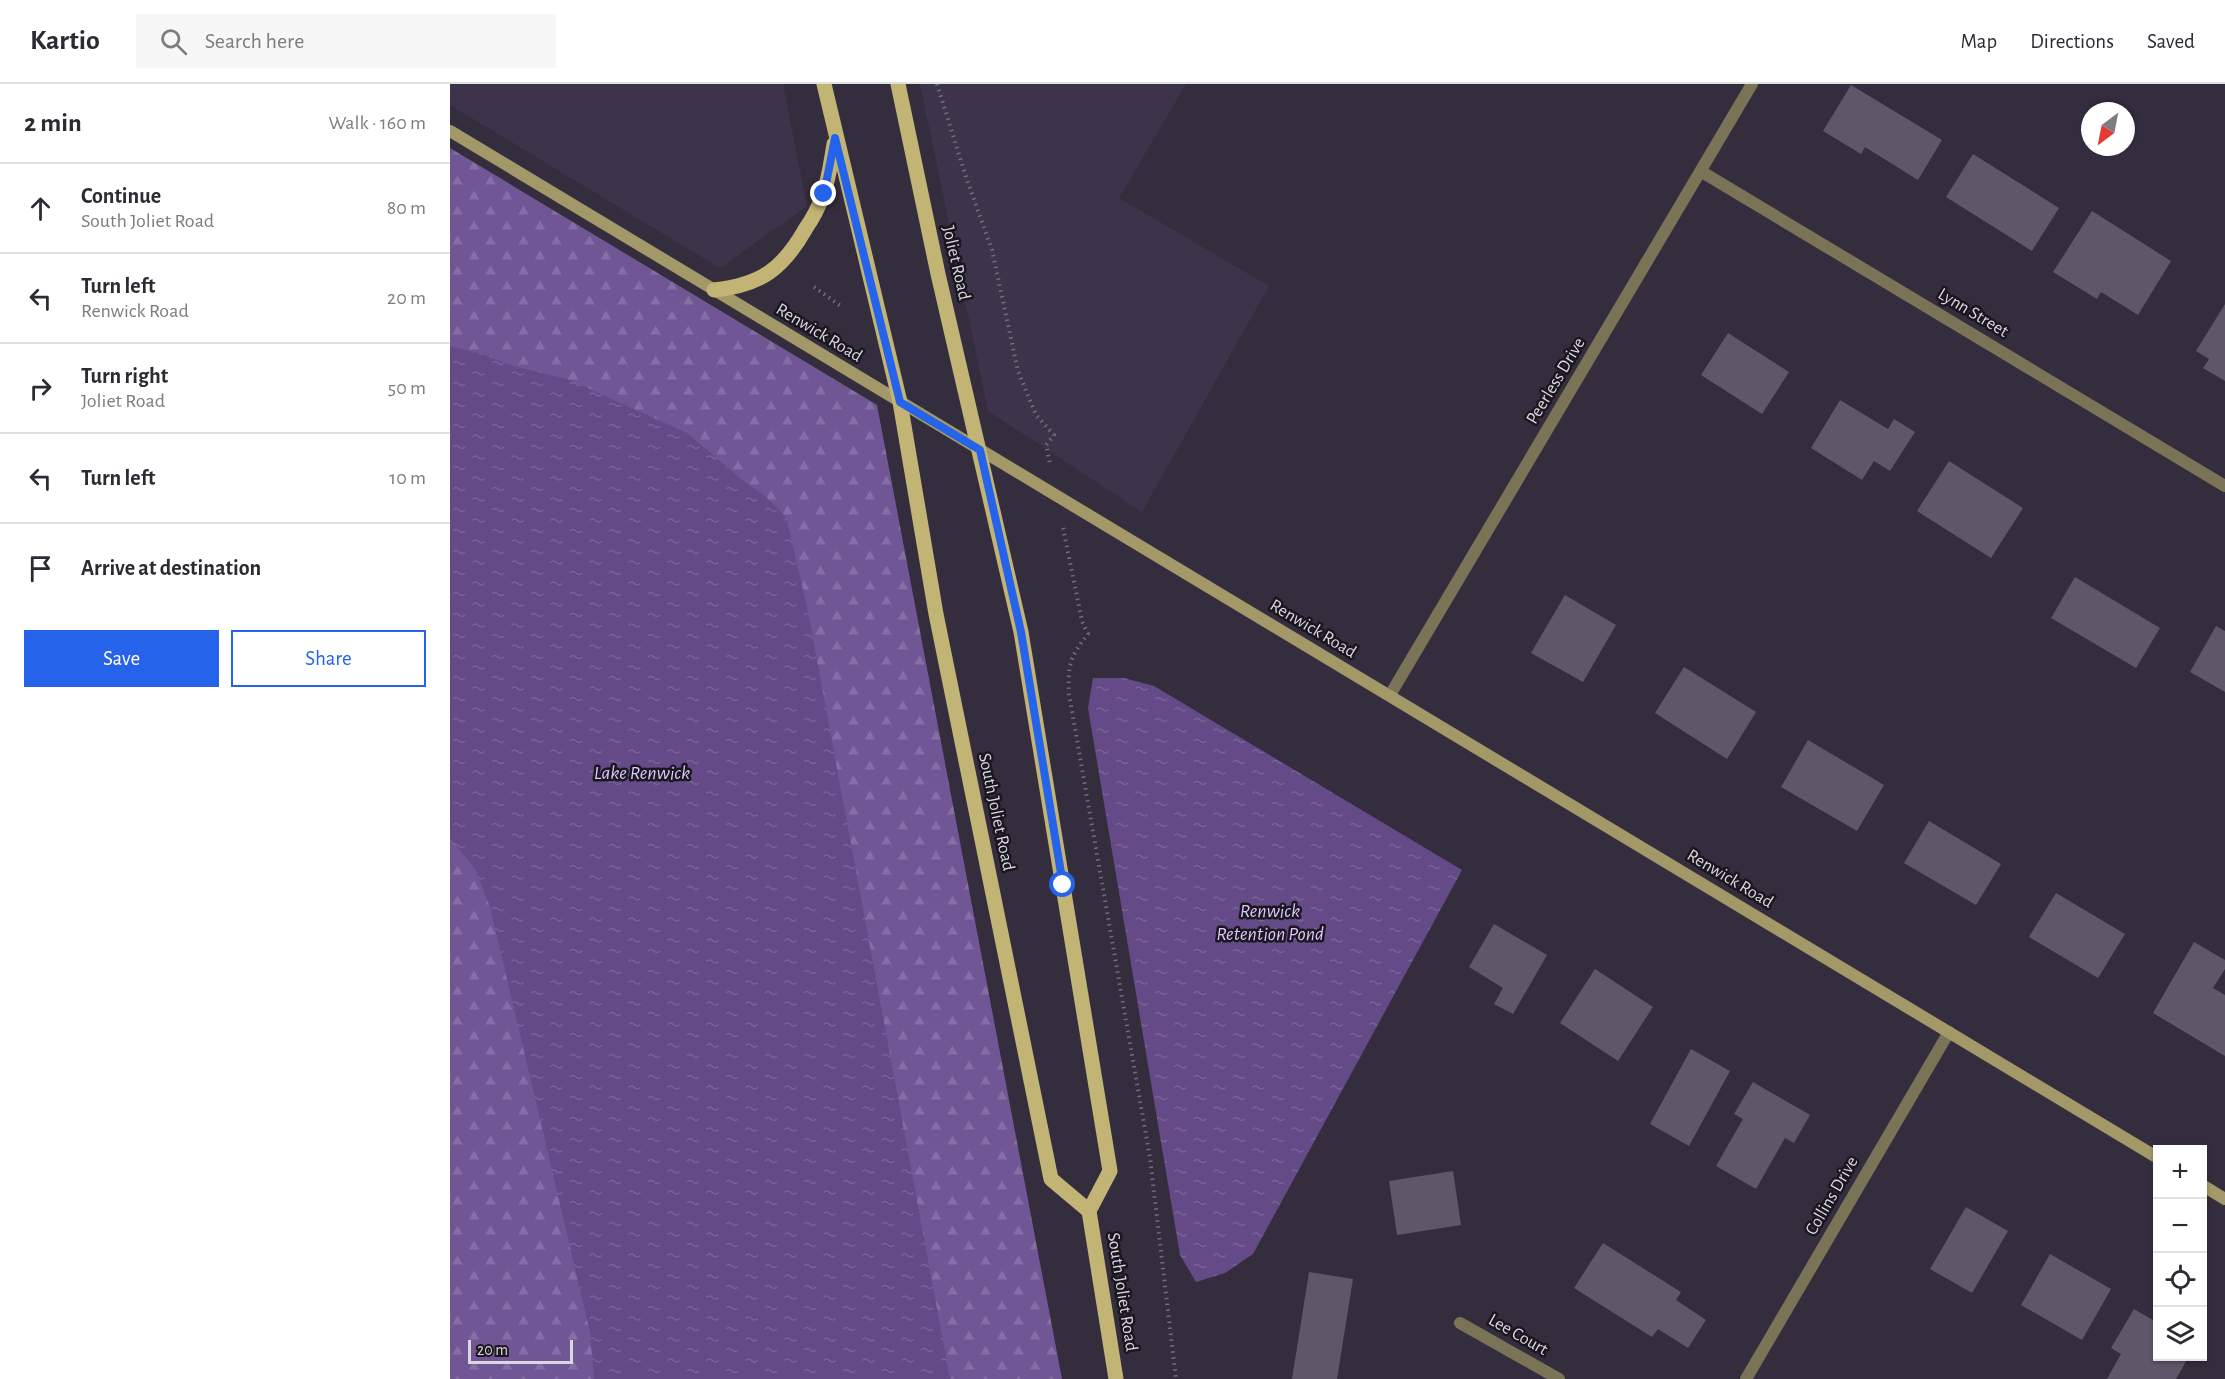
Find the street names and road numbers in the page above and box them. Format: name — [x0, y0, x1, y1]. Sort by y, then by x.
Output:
street label: Joliet Road — [939, 224, 973, 302]
street label: Lynn Street — [1935, 285, 2011, 341]
street label: Renwick Road — [773, 300, 865, 366]
street label: Peerless Drive — [1523, 335, 1589, 427]
street label: Renwick Road — [1267, 596, 1359, 662]
street label: South Joliet Road — [975, 751, 1017, 873]
street label: Renwick Road — [1684, 846, 1776, 912]
street label: Collins Drive — [1802, 1154, 1862, 1238]
street label: South Joliet Road — [1104, 1231, 1140, 1353]
street label: Lee Court — [1485, 1311, 1551, 1359]

